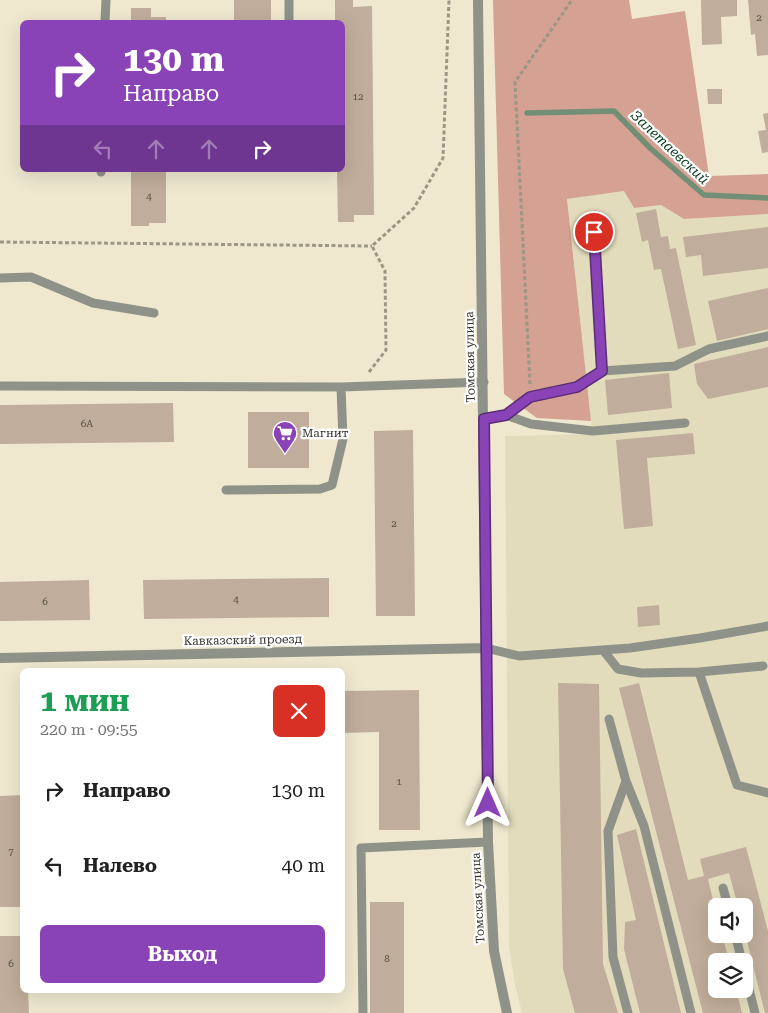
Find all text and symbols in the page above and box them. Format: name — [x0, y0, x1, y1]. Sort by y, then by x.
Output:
house number: 2 — [756, 12, 762, 23]
text: 130 m — [123, 39, 224, 80]
icon: right — [40, 40, 105, 105]
text: Направо — [123, 81, 219, 106]
house number: 12 — [352, 91, 364, 102]
water label: Залетаевский — [628, 107, 713, 187]
icon: left — [89, 135, 117, 163]
icon: ahead — [142, 135, 170, 163]
icon: ahead — [195, 135, 223, 163]
icon: right — [248, 135, 276, 163]
house number: 4 — [146, 191, 152, 202]
pin — [573, 211, 615, 253]
icon: arrive — [580, 218, 608, 246]
street label: Томская улица — [462, 311, 478, 403]
house number: 6А — [81, 418, 93, 429]
supermarket icon: Магнит — [272, 420, 298, 454]
place label: Магнит — [302, 426, 349, 440]
house number: 2 — [391, 518, 397, 529]
house number: 4 — [233, 594, 239, 605]
house number: 6 — [42, 596, 48, 607]
street label: Кавказский проезд — [184, 632, 303, 648]
text: 1 мин — [40, 683, 130, 718]
button: close — [273, 685, 325, 737]
text: 220 m · 09:55 — [40, 720, 138, 739]
house number: 1 — [396, 776, 402, 787]
position arrow — [461, 776, 513, 828]
icon: right — [40, 777, 68, 805]
text: Направо — [83, 779, 170, 802]
text: 130 m — [271, 779, 325, 802]
house number: 7 — [8, 846, 14, 857]
icon: left — [40, 852, 68, 880]
street label: Томская улица — [469, 852, 487, 944]
text: Налево — [83, 854, 157, 877]
text: 40 m — [282, 854, 325, 877]
map controls — [708, 898, 753, 998]
button: sound — [708, 898, 753, 943]
button: Выход — [40, 925, 325, 983]
house number: 8 — [384, 953, 390, 964]
button: layers — [708, 953, 753, 998]
house number: 6 — [8, 958, 14, 969]

